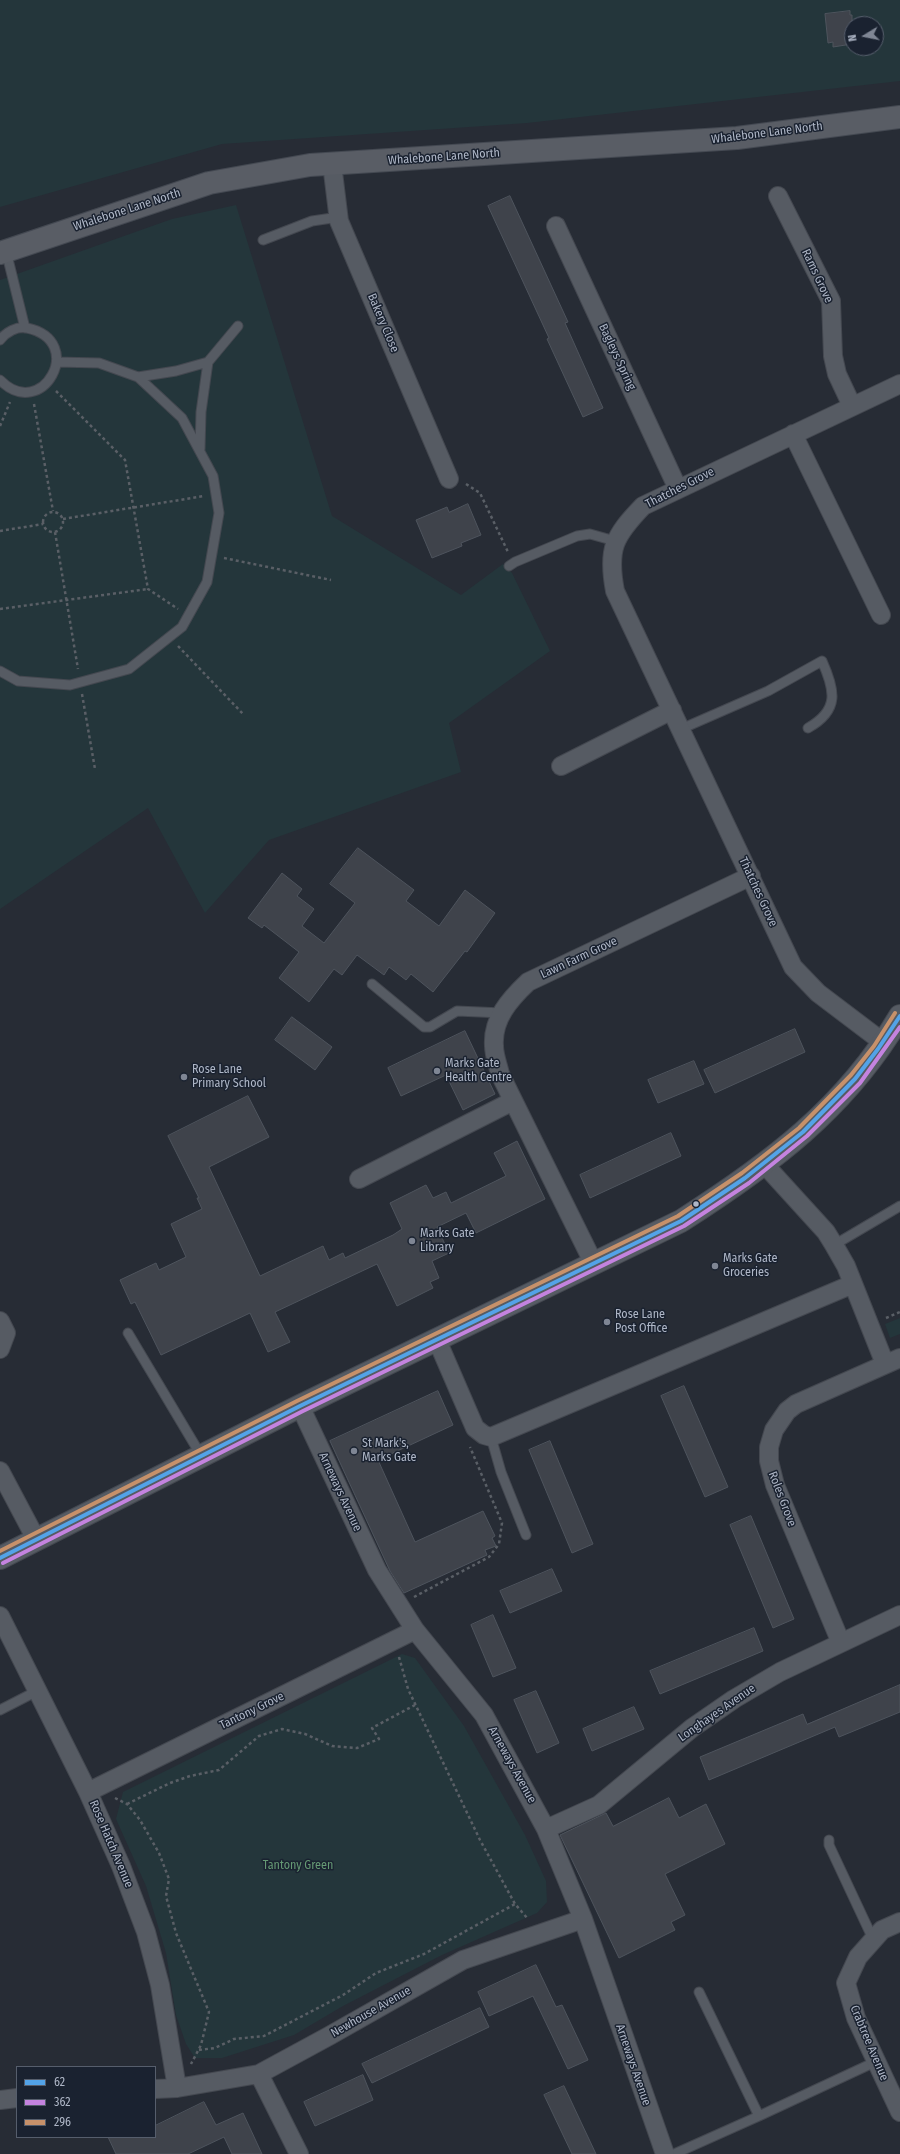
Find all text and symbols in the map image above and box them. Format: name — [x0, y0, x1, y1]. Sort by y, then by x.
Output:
north arrow — [844, 16, 884, 56]
text: N — [846, 34, 860, 42]
street label: Whalebone Lane North — [710, 119, 824, 147]
street label: Whalebone Lane North — [388, 146, 500, 168]
street label: Whalebone Lane North — [71, 186, 183, 234]
street label: Rams Grove — [798, 247, 836, 305]
street label: Bakery Close — [364, 291, 402, 355]
street label: Bagleys Spring — [595, 321, 639, 393]
street label: Thatches Grove — [643, 465, 717, 511]
street label: Thatches Grove — [736, 855, 780, 929]
street label: Lawn Farm Grove — [538, 934, 620, 982]
place label: Marks Gate Health Centre — [445, 1057, 512, 1085]
place label: Rose Lane Primary School — [192, 1063, 266, 1091]
marker: Marks Gate Health Centre — [432, 1066, 442, 1076]
marker: Rose Lane Primary School — [179, 1072, 189, 1082]
unlabelled marker — [691, 1199, 701, 1209]
place label: Marks Gate Library — [420, 1227, 475, 1255]
marker: Marks Gate Library — [407, 1236, 417, 1246]
place label: Marks Gate Groceries — [723, 1252, 778, 1280]
marker: Marks Gate Groceries — [710, 1261, 720, 1271]
place label: Rose Lane Post Office — [615, 1308, 667, 1336]
marker: Rose Lane Post Office — [602, 1317, 612, 1327]
place label: St Mark's, Marks Gate — [362, 1437, 417, 1465]
marker: St Mark's, Marks Gate — [349, 1446, 359, 1456]
street label: Arneways Avenue — [315, 1450, 365, 1534]
street label: Roles Grove — [765, 1469, 799, 1529]
street label: Longhayes Avenue — [676, 1681, 758, 1745]
street label: Tantony Grove — [217, 1689, 287, 1733]
street label: Arneways Avenue — [485, 1724, 539, 1806]
street label: Rose Hatch Avenue — [86, 1798, 136, 1890]
park label: Tantony Green — [263, 1859, 333, 1873]
street label: Newhouse Avenue — [328, 1983, 414, 2041]
street label: Crabtree Avenue — [847, 2003, 891, 2083]
street label: Arneways Avenue — [612, 2022, 654, 2108]
legend — [16, 2066, 156, 2138]
text: 62 — [54, 2075, 65, 2089]
text: 362 — [54, 2095, 71, 2109]
text: 296 — [54, 2115, 71, 2129]

